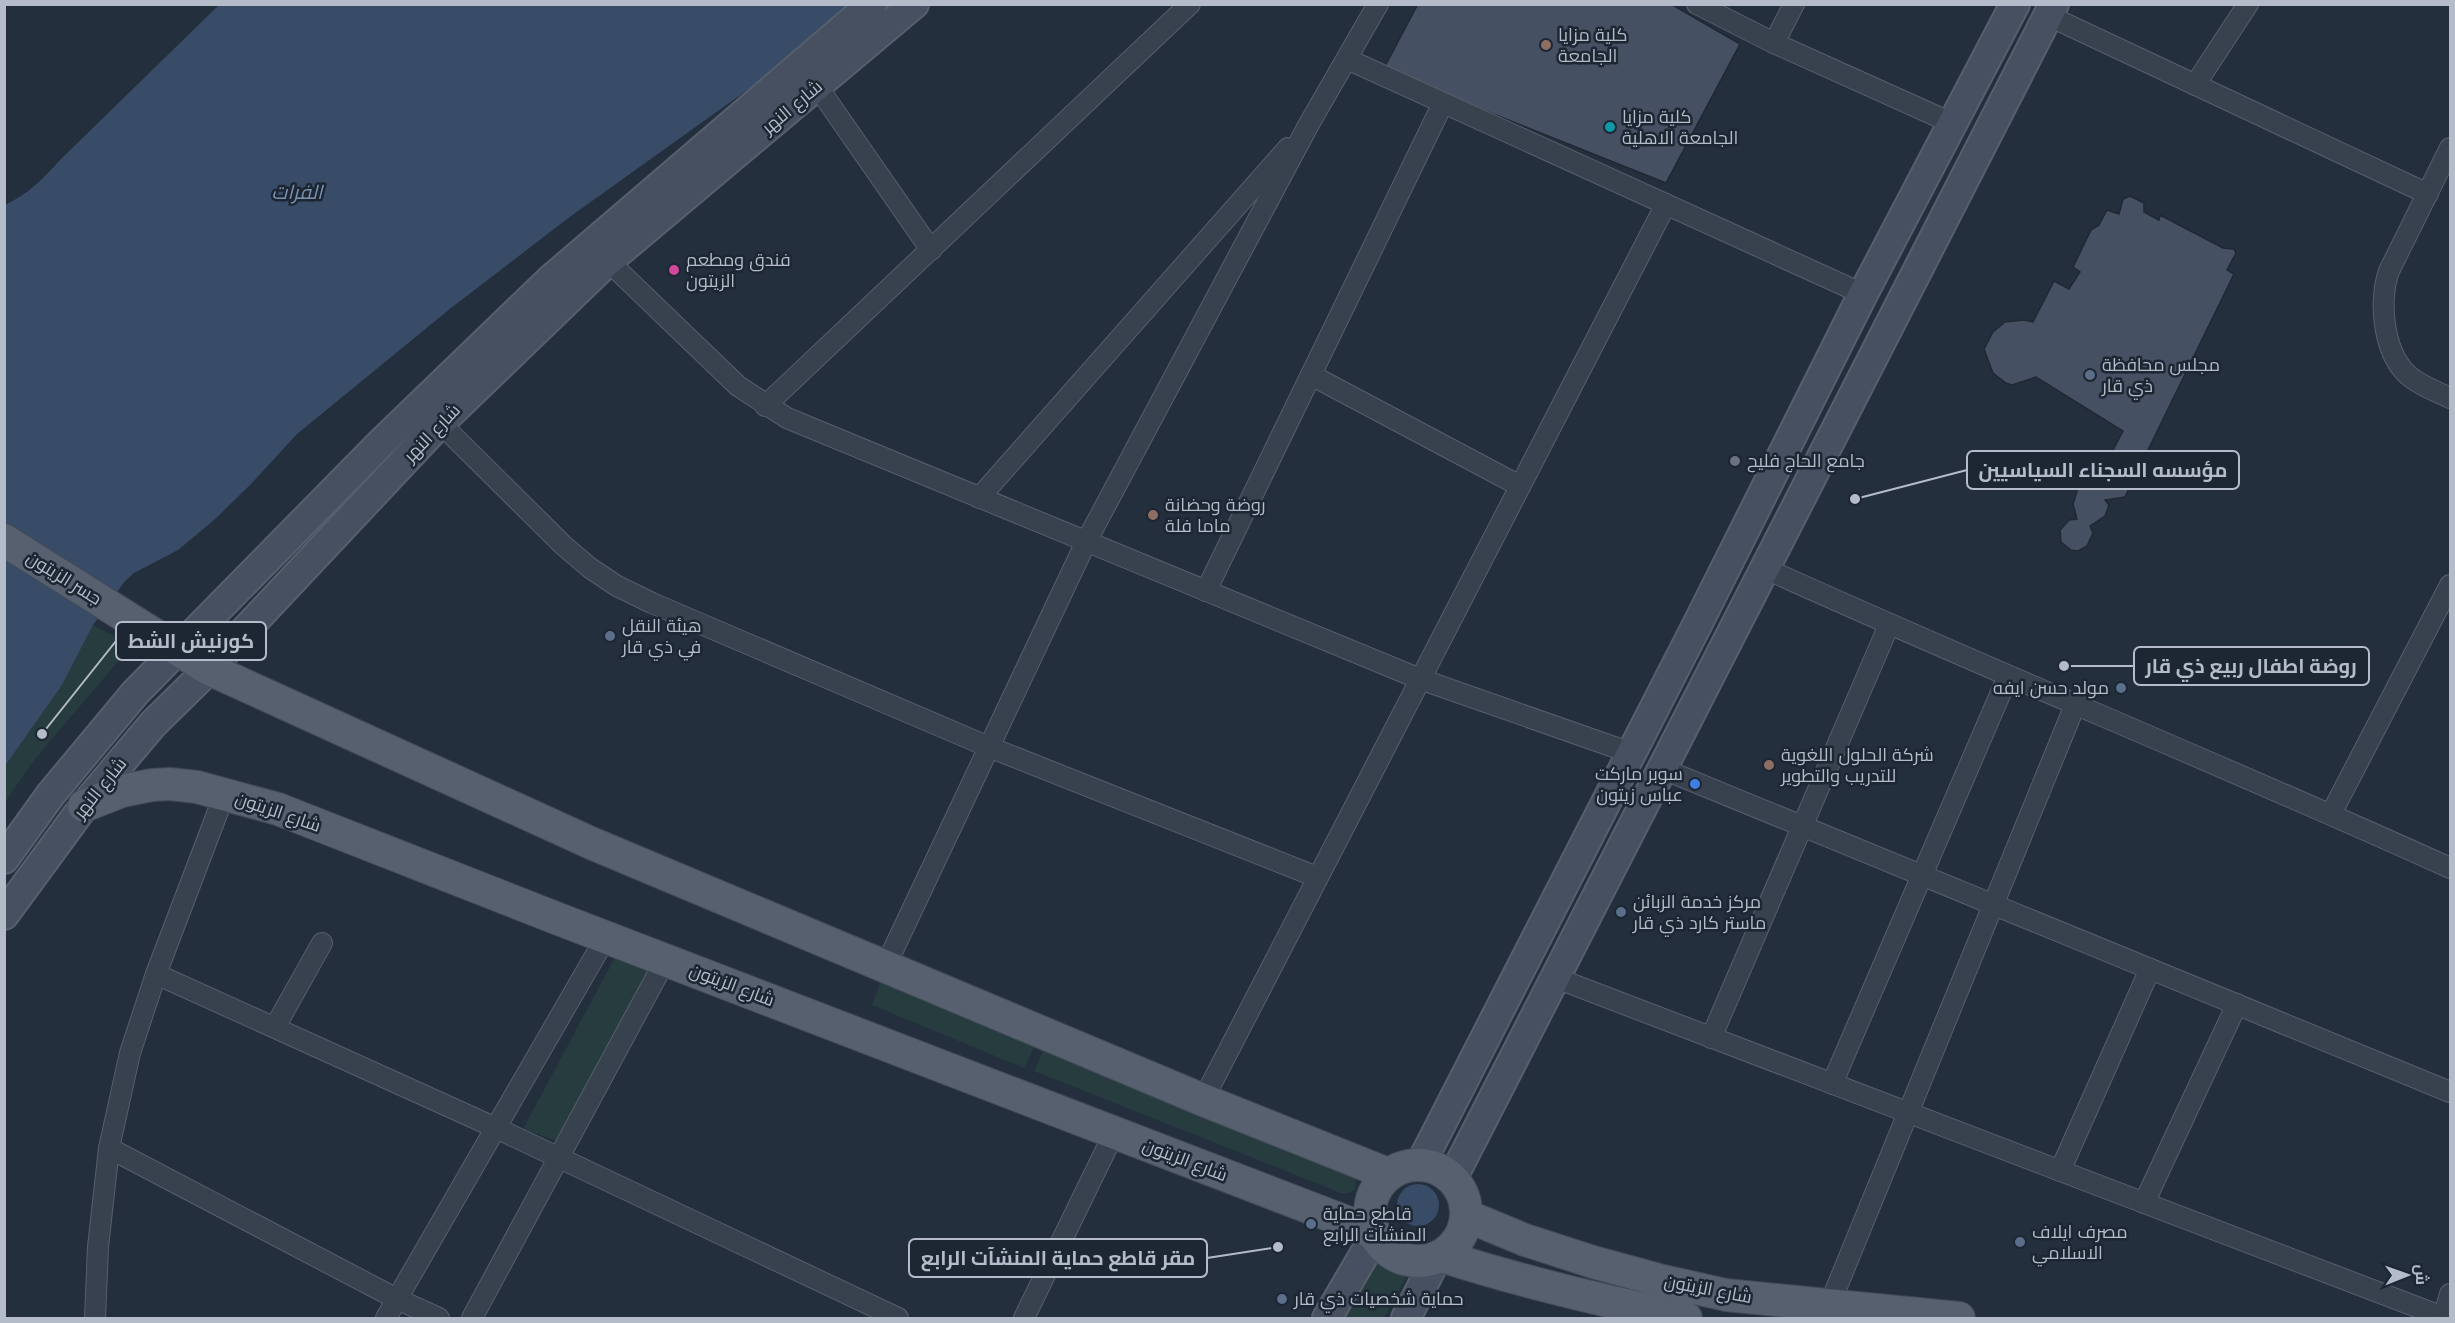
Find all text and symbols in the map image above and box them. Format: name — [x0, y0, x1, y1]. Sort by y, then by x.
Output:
place label: كلية مزايا الجامعة — [1558, 24, 1627, 66]
marker: كلية مزايا الجامعة — [1539, 38, 1553, 52]
street label: شارع النهر — [756, 75, 827, 140]
place label: كلية مزايا الجامعة الاهلية — [1622, 106, 1738, 148]
marker: كلية مزايا الجامعة الاهلية — [1603, 120, 1617, 134]
water label: الفرات — [272, 180, 325, 204]
place label: فندق ومطعم الزيتون — [686, 249, 791, 292]
marker: فندق ومطعم الزيتون — [667, 263, 681, 277]
place label: مجلس محافظة ذي قار — [2101, 354, 2220, 400]
marker: مجلس محافظة ذي قار — [2083, 368, 2097, 382]
street label: شارع النهر — [398, 399, 466, 468]
place label: جامع الحاج فليح — [1747, 450, 1865, 473]
callout: مؤسسه السجناء السياسيين — [1967, 451, 2239, 489]
marker: جامع الحاج فليح — [1728, 454, 1742, 468]
text: مؤسسه السجناء السياسيين — [1979, 458, 2227, 482]
place label: روضة وحضانة ماما فلة — [1165, 494, 1265, 536]
marker: روضة وحضانة ماما فلة — [1146, 508, 1160, 522]
street label: جسر الزيتون — [22, 546, 106, 610]
place label: هيئة النقل في ذي قار — [621, 615, 702, 661]
callout: كورنيش الشط — [116, 622, 266, 660]
text: كورنيش الشط — [128, 629, 254, 653]
marker: هيئة النقل في ذي قار — [603, 629, 617, 643]
callout: روضة اطفال ربيع ذي قار — [2134, 647, 2369, 685]
text: روضة اطفال ربيع ذي قار — [2144, 654, 2357, 682]
place label: مولد حسن ايفه — [1993, 677, 2109, 699]
marker: مولد حسن ايفه — [2114, 681, 2128, 695]
place label: شركة الحلول اللغوية للتدريب والتطوير — [1780, 744, 1934, 787]
street label: شارع النهر — [68, 753, 132, 824]
marker: شركة الحلول اللغوية للتدريب والتطوير — [1762, 758, 1776, 772]
place label: سوبر ماركت عباس زيتون — [1595, 763, 1683, 806]
marker: سوبر ماركت عباس زيتون — [1688, 777, 1702, 791]
street label: شارع الزيتون — [232, 787, 324, 838]
place label: مركز خدمة الزبائن ماستر كارد ذي قار — [1632, 891, 1766, 937]
marker: مركز خدمة الزبائن ماستر كارد ذي قار — [1614, 905, 1628, 919]
street label: شارع الزيتون — [686, 959, 778, 1012]
street label: شارع الزيتون — [1139, 1134, 1231, 1187]
place label: قاطع حماية المنشآت الرابع — [1323, 1203, 1427, 1247]
marker: قاطع حماية المنشآت الرابع — [1304, 1217, 1318, 1231]
place label: مصرف ايلاف الاسلامي — [2032, 1221, 2128, 1267]
marker: مصرف ايلاف الاسلامي — [2013, 1235, 2027, 1249]
callout: مقر قاطع حماية المنشآت الرابع — [909, 1239, 1207, 1277]
north arrow — [2377, 1245, 2437, 1305]
text: مقر قاطع حماية المنشآت الرابع — [921, 1246, 1195, 1272]
text: ش — [2412, 1264, 2432, 1285]
street label: شارع الزيتون — [1662, 1270, 1754, 1309]
place label: حماية شخصيات ذي قار — [1293, 1288, 1464, 1313]
marker: حماية شخصيات ذي قار — [1275, 1292, 1289, 1306]

